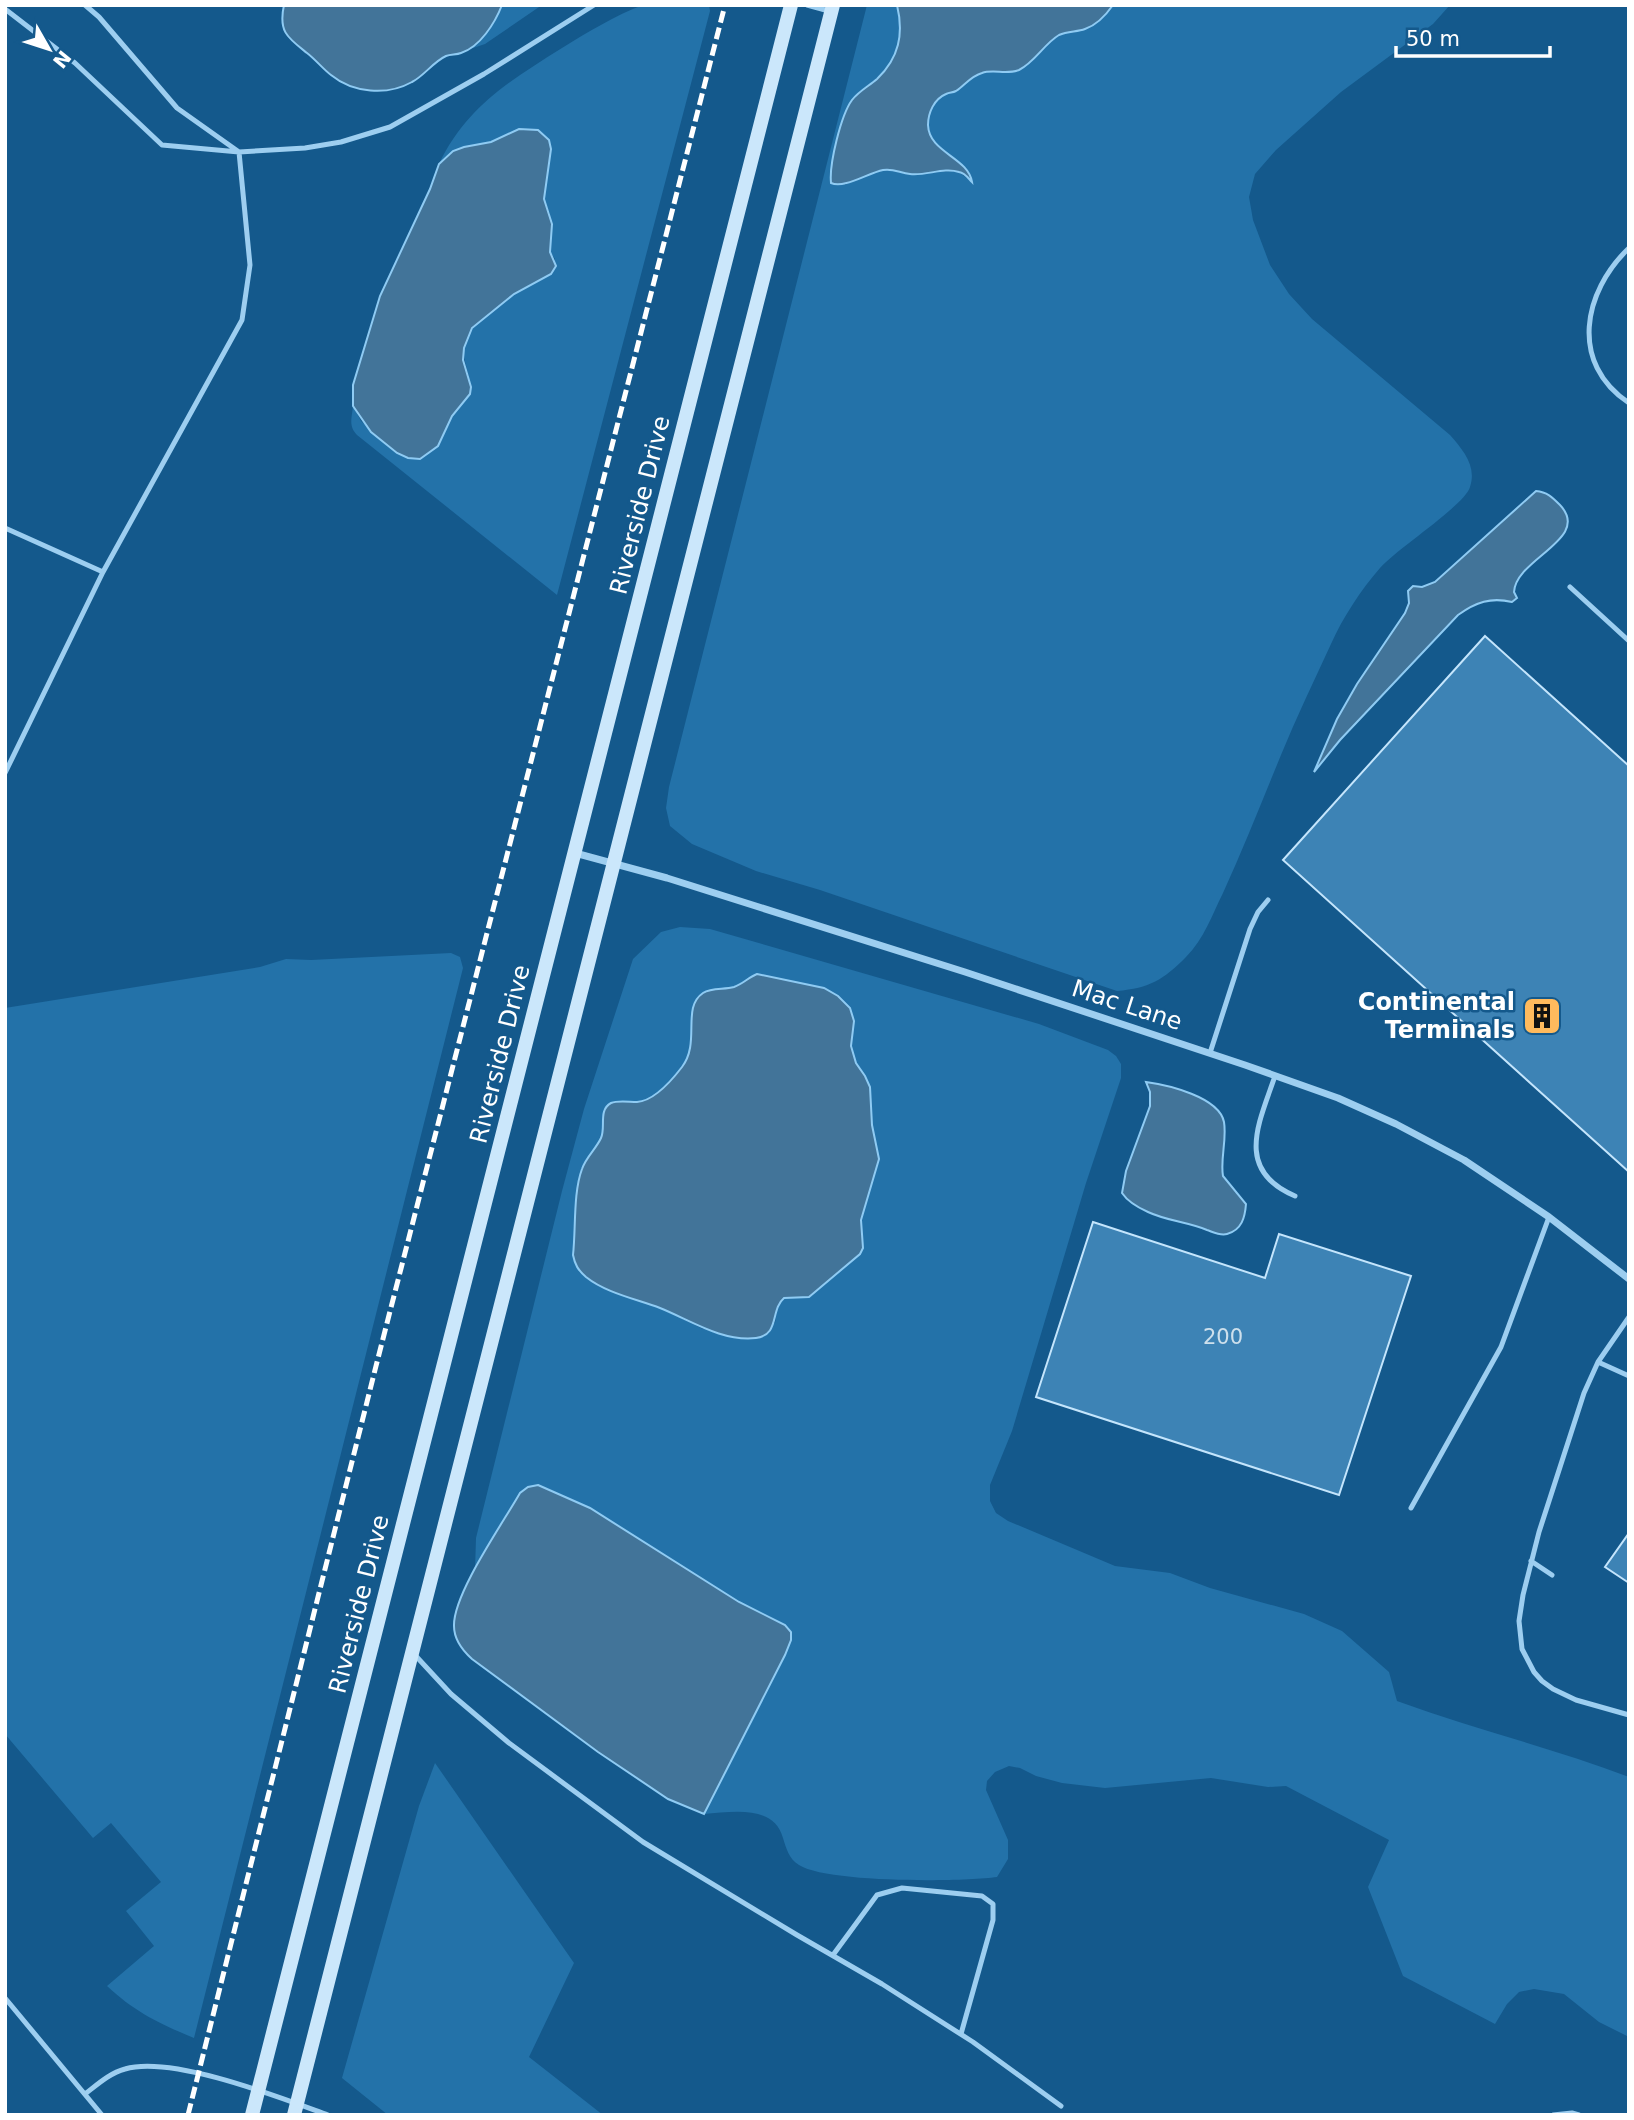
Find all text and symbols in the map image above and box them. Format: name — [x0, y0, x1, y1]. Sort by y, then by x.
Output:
north arrow — [14, 14, 84, 84]
scale bar — [1396, 14, 1550, 58]
text: 50 m — [1406, 27, 1460, 51]
text: N — [49, 47, 76, 73]
street label: Riverside Drive — [604, 413, 676, 597]
street label: Riverside Drive — [464, 962, 536, 1146]
street label: Mac Lane — [1068, 974, 1186, 1036]
place label: Continental Terminals — [1358, 988, 1515, 1044]
building icon: Continental Terminals — [1521, 995, 1563, 1037]
house number: 200 — [1203, 1325, 1243, 1349]
street label: Riverside Drive — [323, 1512, 395, 1696]

